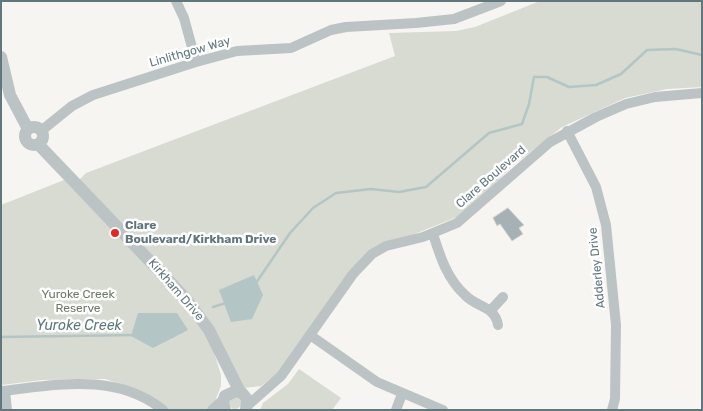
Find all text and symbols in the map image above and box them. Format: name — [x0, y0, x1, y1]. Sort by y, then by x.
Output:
street label: Linlithgow Way — [148, 34, 232, 70]
street label: Clare Boulevard — [453, 143, 529, 211]
place label: Clare Boulevard/Kirkham Drive — [125, 219, 276, 247]
marker: Clare Boulevard/Kirkham Drive — [109, 227, 121, 239]
street label: Adderley Drive — [586, 227, 608, 309]
street label: Kirkham Drive — [145, 256, 207, 324]
park label: Yuroke Creek Reserve — [41, 288, 115, 316]
water label: Yuroke Creek — [36, 318, 122, 334]

